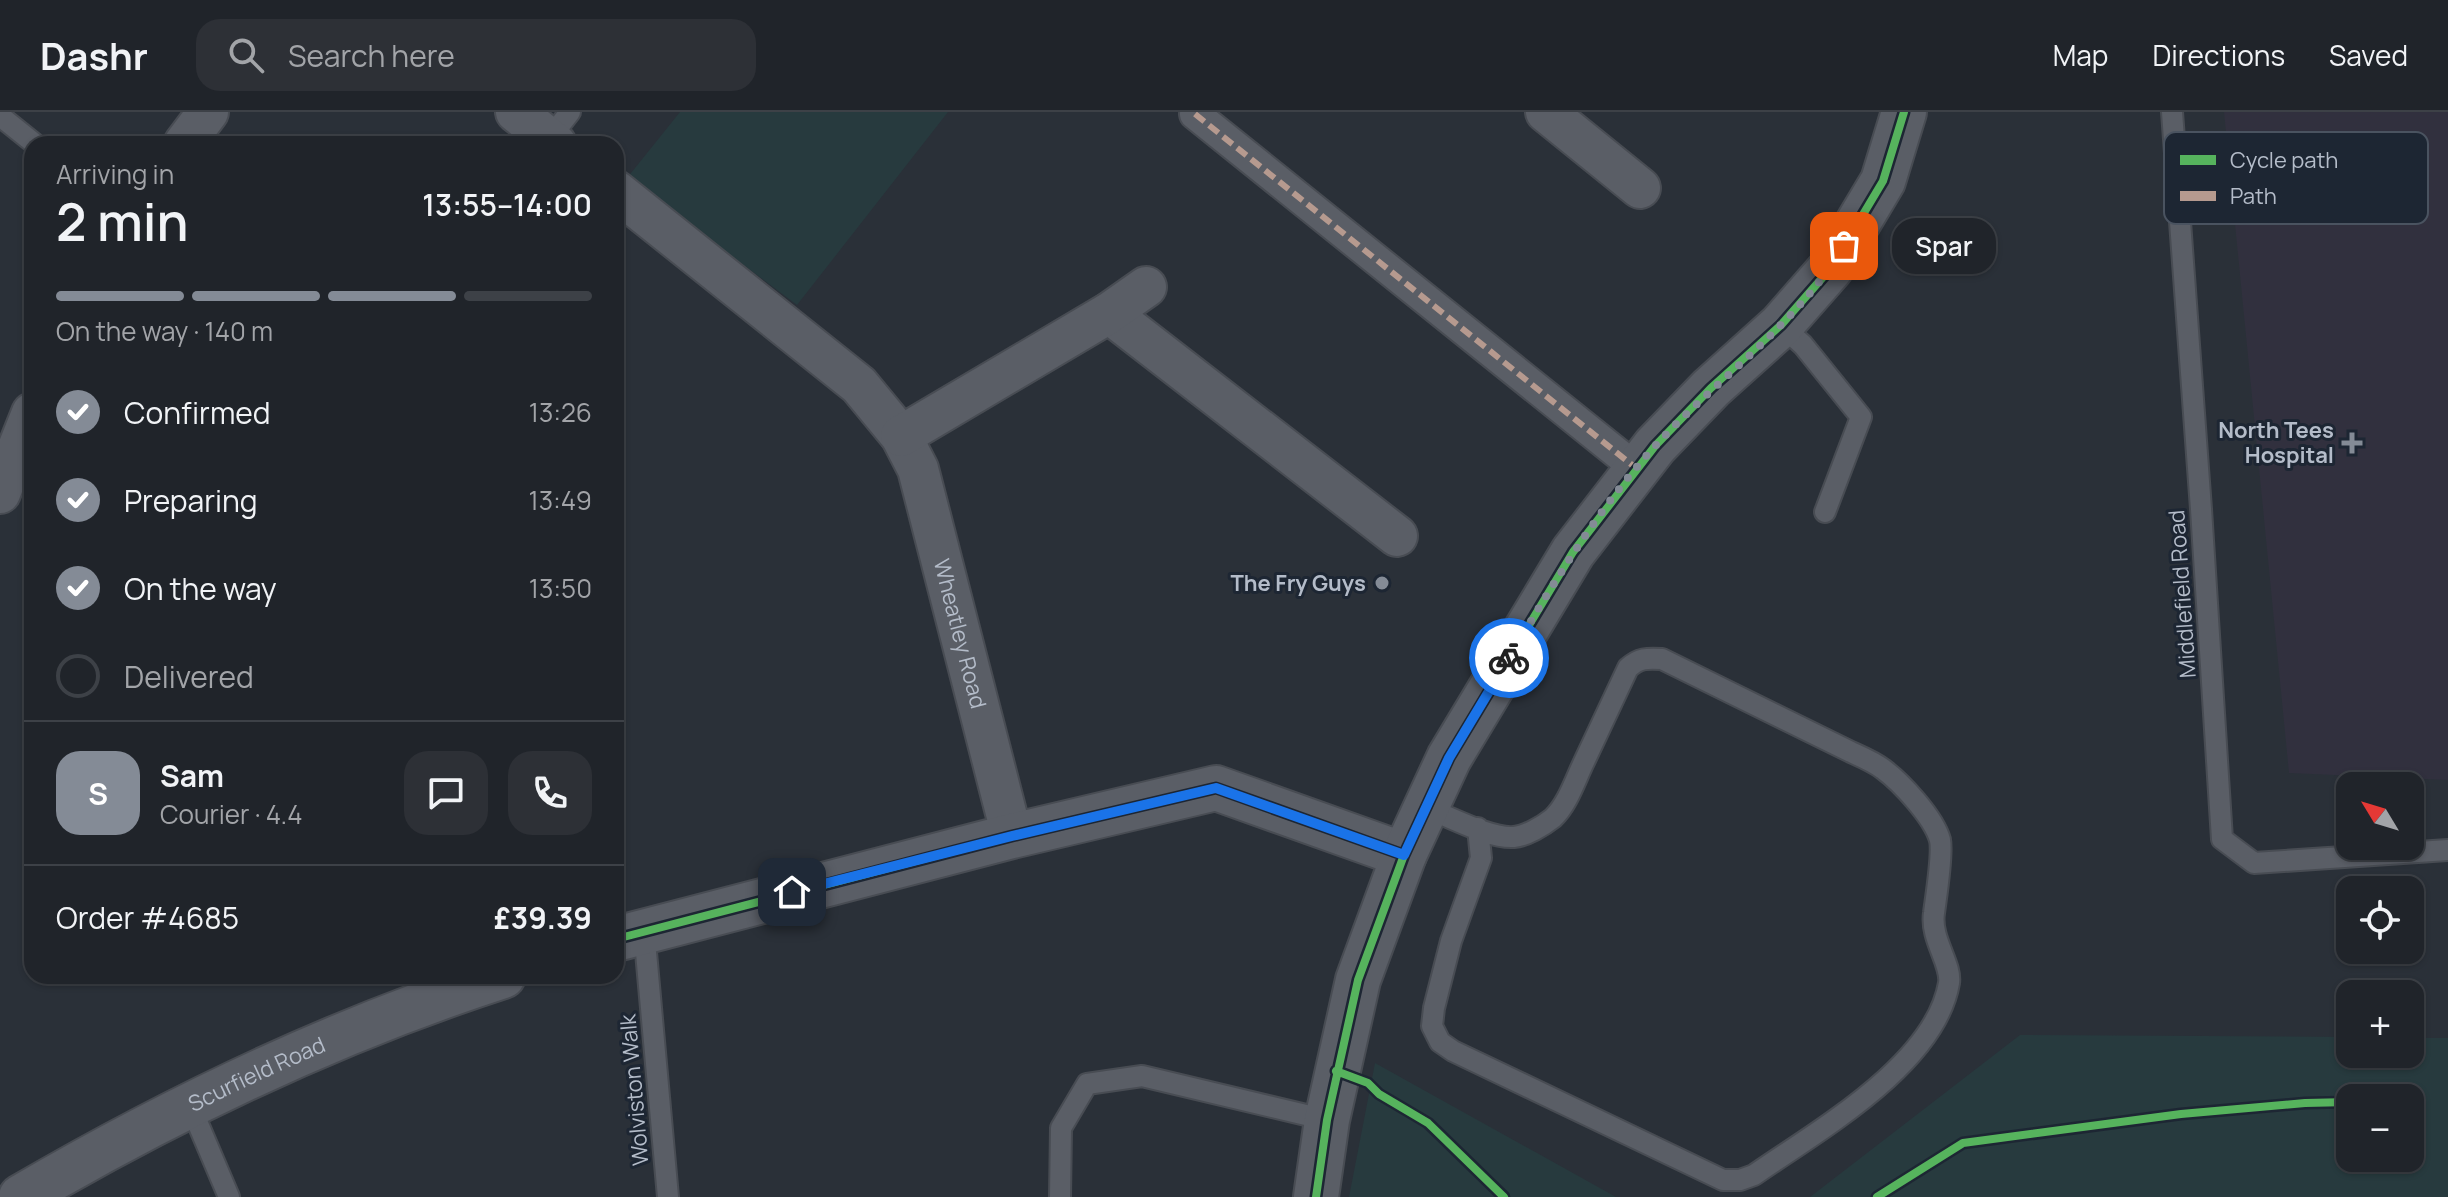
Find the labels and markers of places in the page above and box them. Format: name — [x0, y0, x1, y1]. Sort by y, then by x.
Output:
pin — [1810, 212, 1878, 280]
callout: Spar — [1892, 218, 1996, 274]
place label: North Tees Hospital — [2218, 415, 2334, 470]
marker: North Tees Hospital — [2341, 432, 2363, 454]
place label: The Fry Guys — [1231, 568, 1366, 598]
marker: The Fry Guys — [1373, 574, 1391, 592]
pin — [758, 858, 826, 926]

